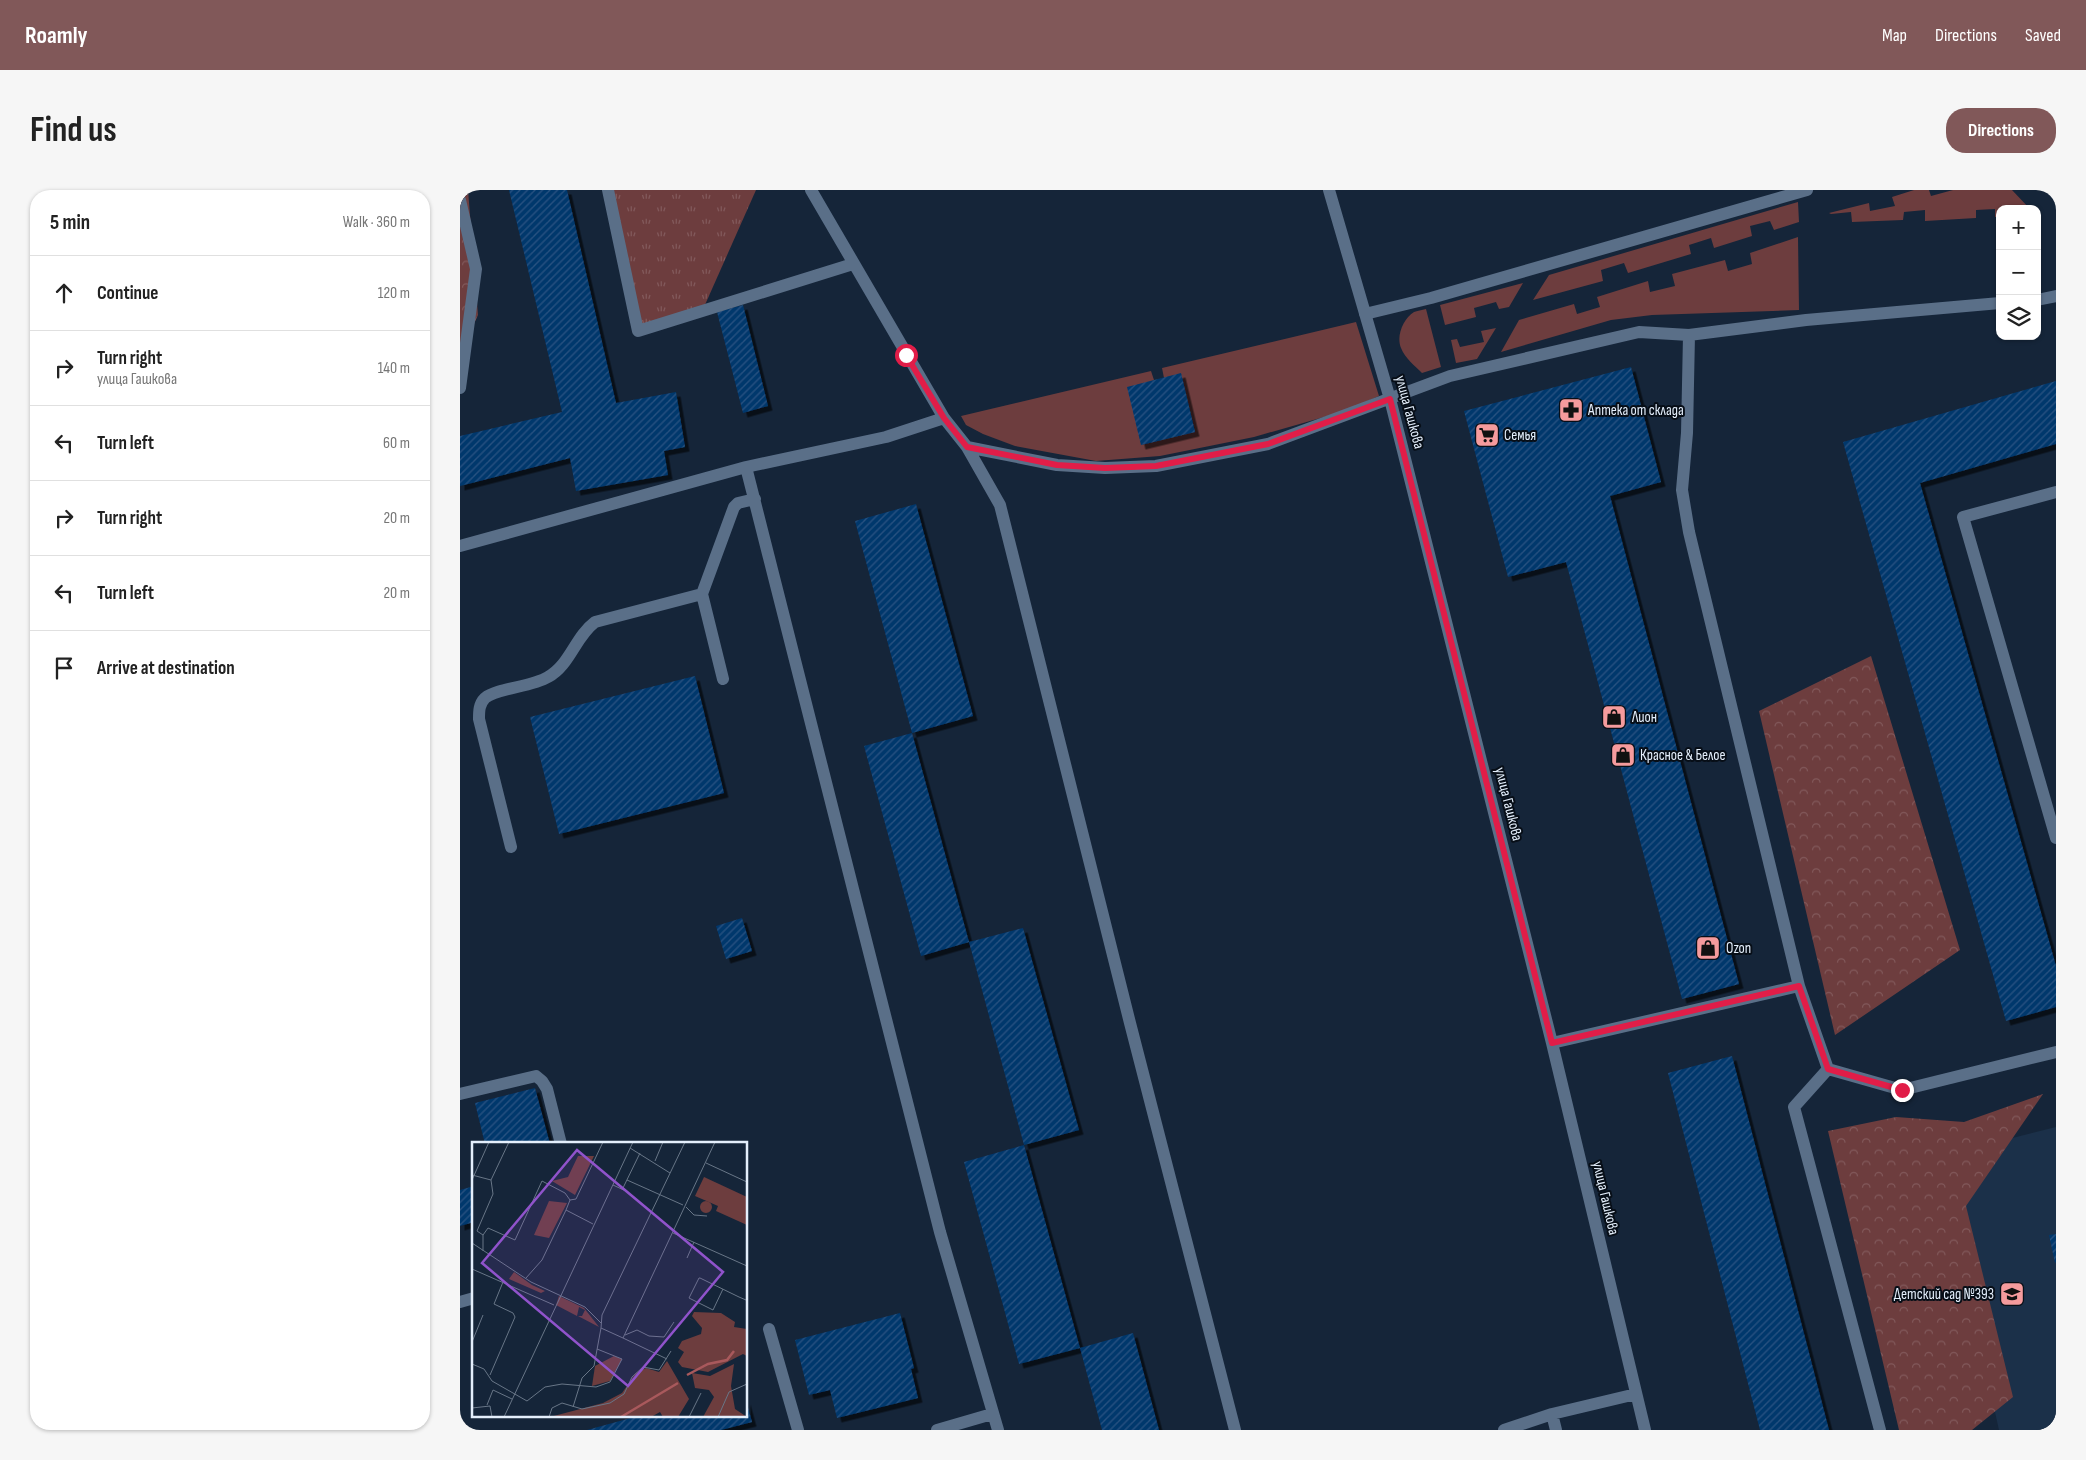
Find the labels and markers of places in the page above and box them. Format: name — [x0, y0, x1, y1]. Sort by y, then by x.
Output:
pharmacy icon: Аптека от склада — [1558, 397, 1584, 423]
place label: Аптека от склада — [1587, 401, 1684, 420]
supermarket icon: Семья — [1474, 422, 1500, 448]
place label: Семья — [1504, 426, 1536, 445]
shop icon: Лион — [1601, 704, 1627, 730]
place label: Лион — [1631, 708, 1657, 727]
shop icon: Красное & Белое — [1610, 742, 1636, 768]
place label: Красное & Белое — [1640, 746, 1726, 765]
shop icon: Ozon — [1695, 935, 1721, 961]
place label: Ozon — [1726, 939, 1751, 958]
school or university icon: Детский сад №393 — [1999, 1281, 2025, 1307]
place label: Детский сад №393 — [1894, 1285, 1994, 1304]

